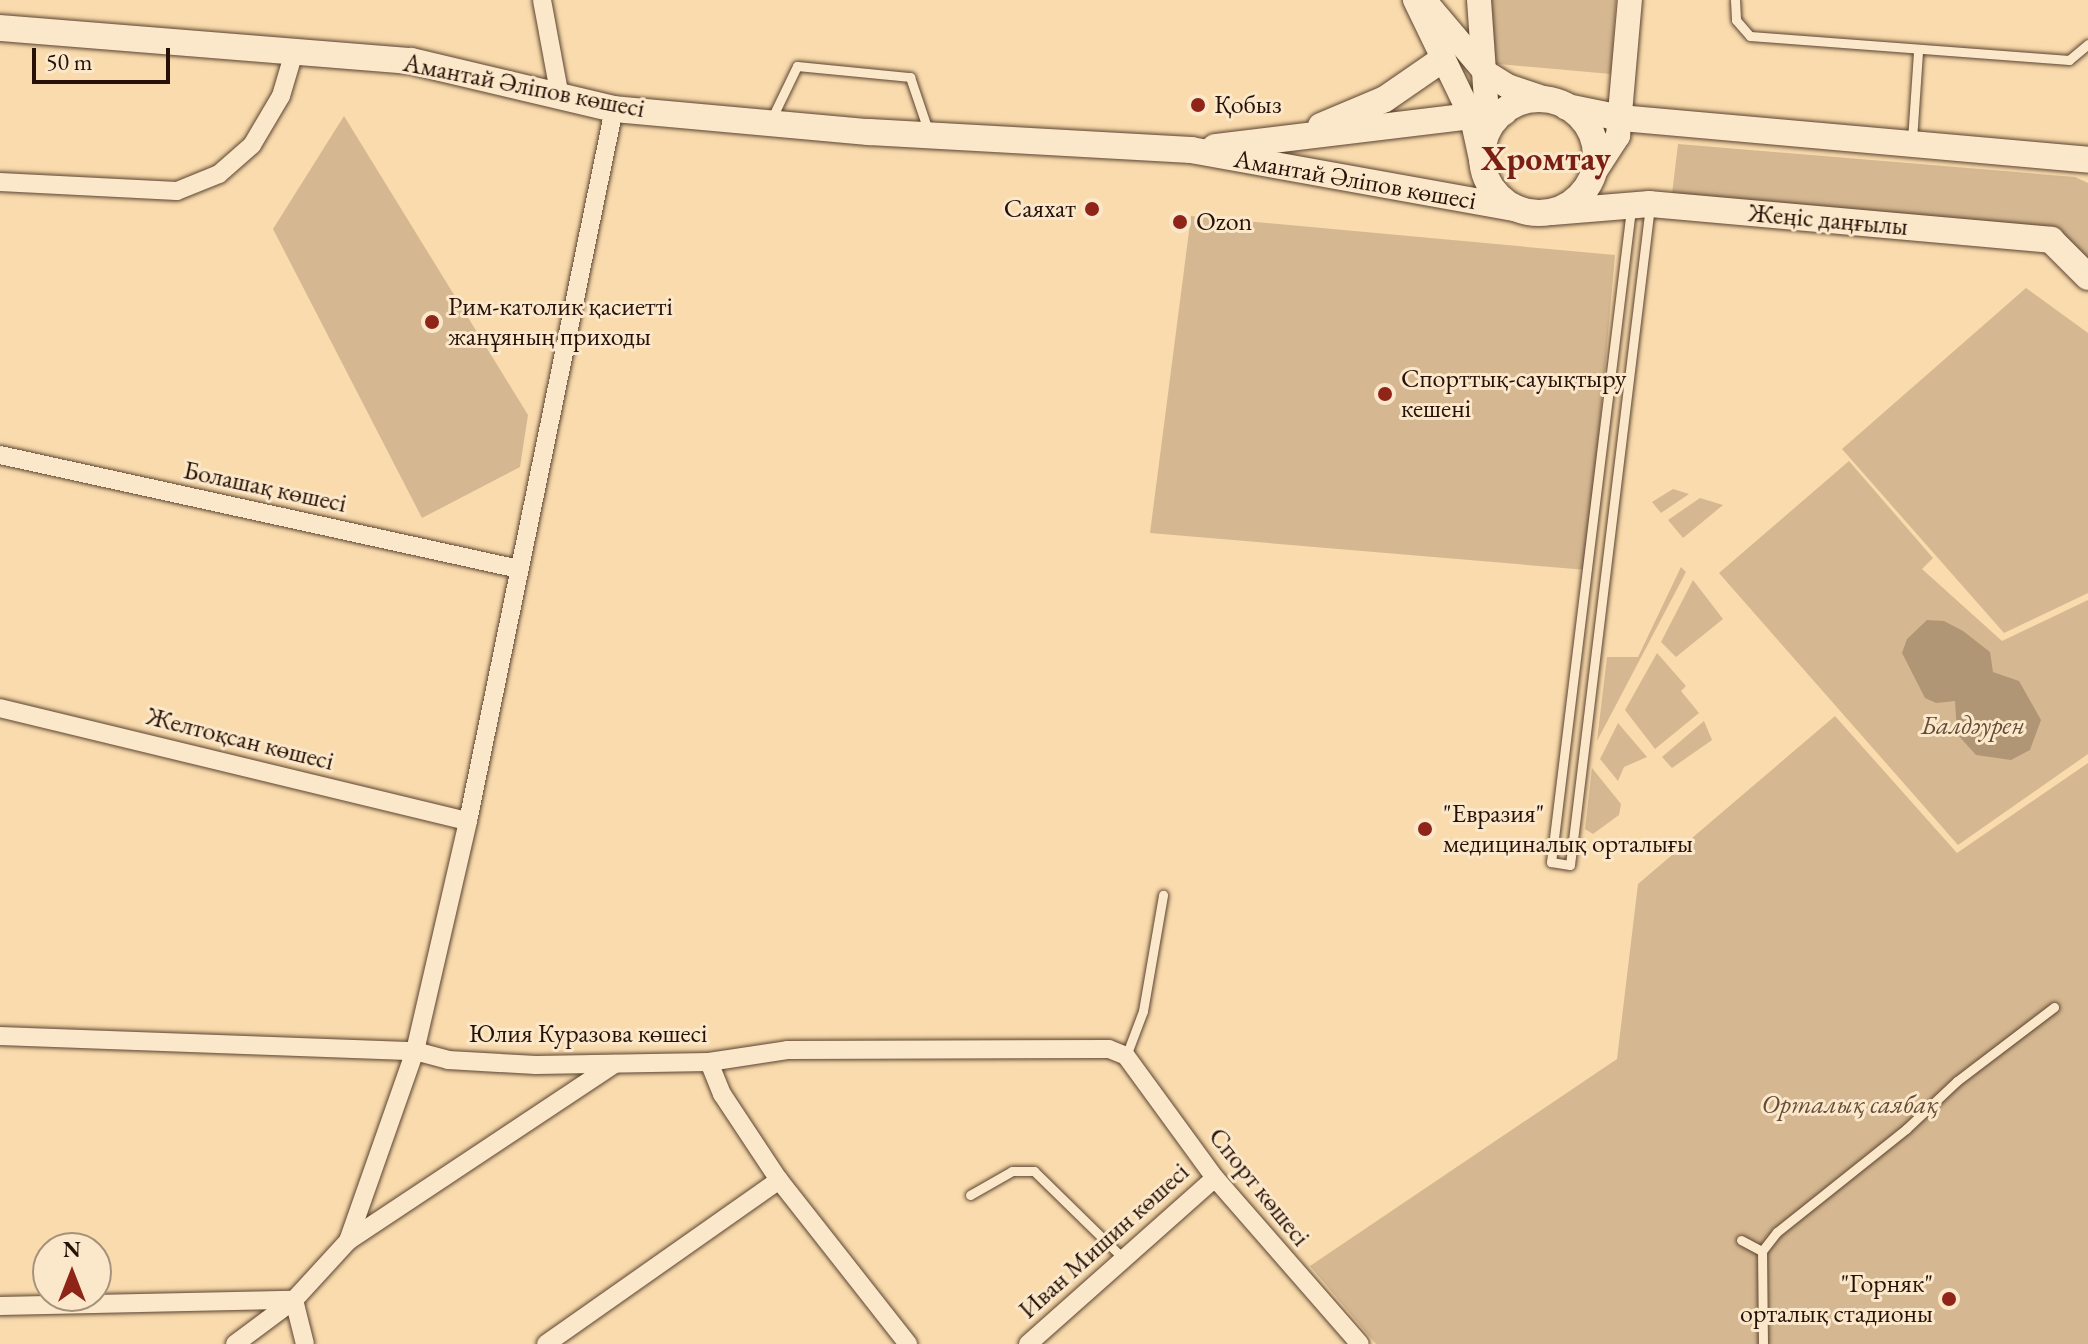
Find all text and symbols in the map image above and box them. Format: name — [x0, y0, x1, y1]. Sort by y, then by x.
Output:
scale bar — [36, 32, 174, 82]
text: 50 m — [46, 46, 93, 77]
street label: Амантай Әліпов көшесі — [401, 47, 647, 125]
place label: Қобыз — [1214, 89, 1282, 121]
marker: Қобыз — [1189, 96, 1207, 114]
district label: Хромтау — [1481, 139, 1611, 179]
street label: Амантай Әліпов көшесі — [1231, 143, 1479, 217]
place label: Саяхат — [1004, 193, 1076, 225]
street label: Жеңіс даңғылы — [1747, 197, 1909, 243]
marker: Саяхат — [1083, 200, 1101, 218]
place label: Ozon — [1196, 206, 1252, 238]
marker: Ozon — [1171, 213, 1189, 231]
place label: Рим-католик қасиетті жанұяның приходы — [448, 291, 673, 352]
marker: Рим-католик қасиетті жанұяның приходы — [423, 313, 441, 331]
place label: Спорттық-сауықтыру кешені — [1401, 363, 1626, 424]
marker: Спорттық-сауықтыру кешені — [1376, 385, 1394, 403]
street label: Болашақ көшесі — [181, 454, 349, 520]
street label: Желтоқсан көшесі — [143, 701, 337, 777]
park label: Балдәурен — [1921, 710, 2025, 742]
place label: "Евразия" медициналық орталығы — [1443, 798, 1693, 860]
marker: "Евразия" медициналық орталығы — [1414, 818, 1436, 840]
street label: Юлия Куразова көшесі — [469, 1018, 707, 1050]
park label: Орталық саябақ — [1762, 1089, 1938, 1121]
street label: Спорт көшесі — [1202, 1121, 1316, 1253]
street label: Иван Мишин көшесі — [1012, 1156, 1196, 1326]
north arrow — [32, 1232, 112, 1312]
text: N — [63, 1235, 81, 1264]
place label: "Горняк" орталық стадионы — [1740, 1268, 1933, 1330]
marker: "Горняк" орталық стадионы — [1940, 1290, 1958, 1308]

